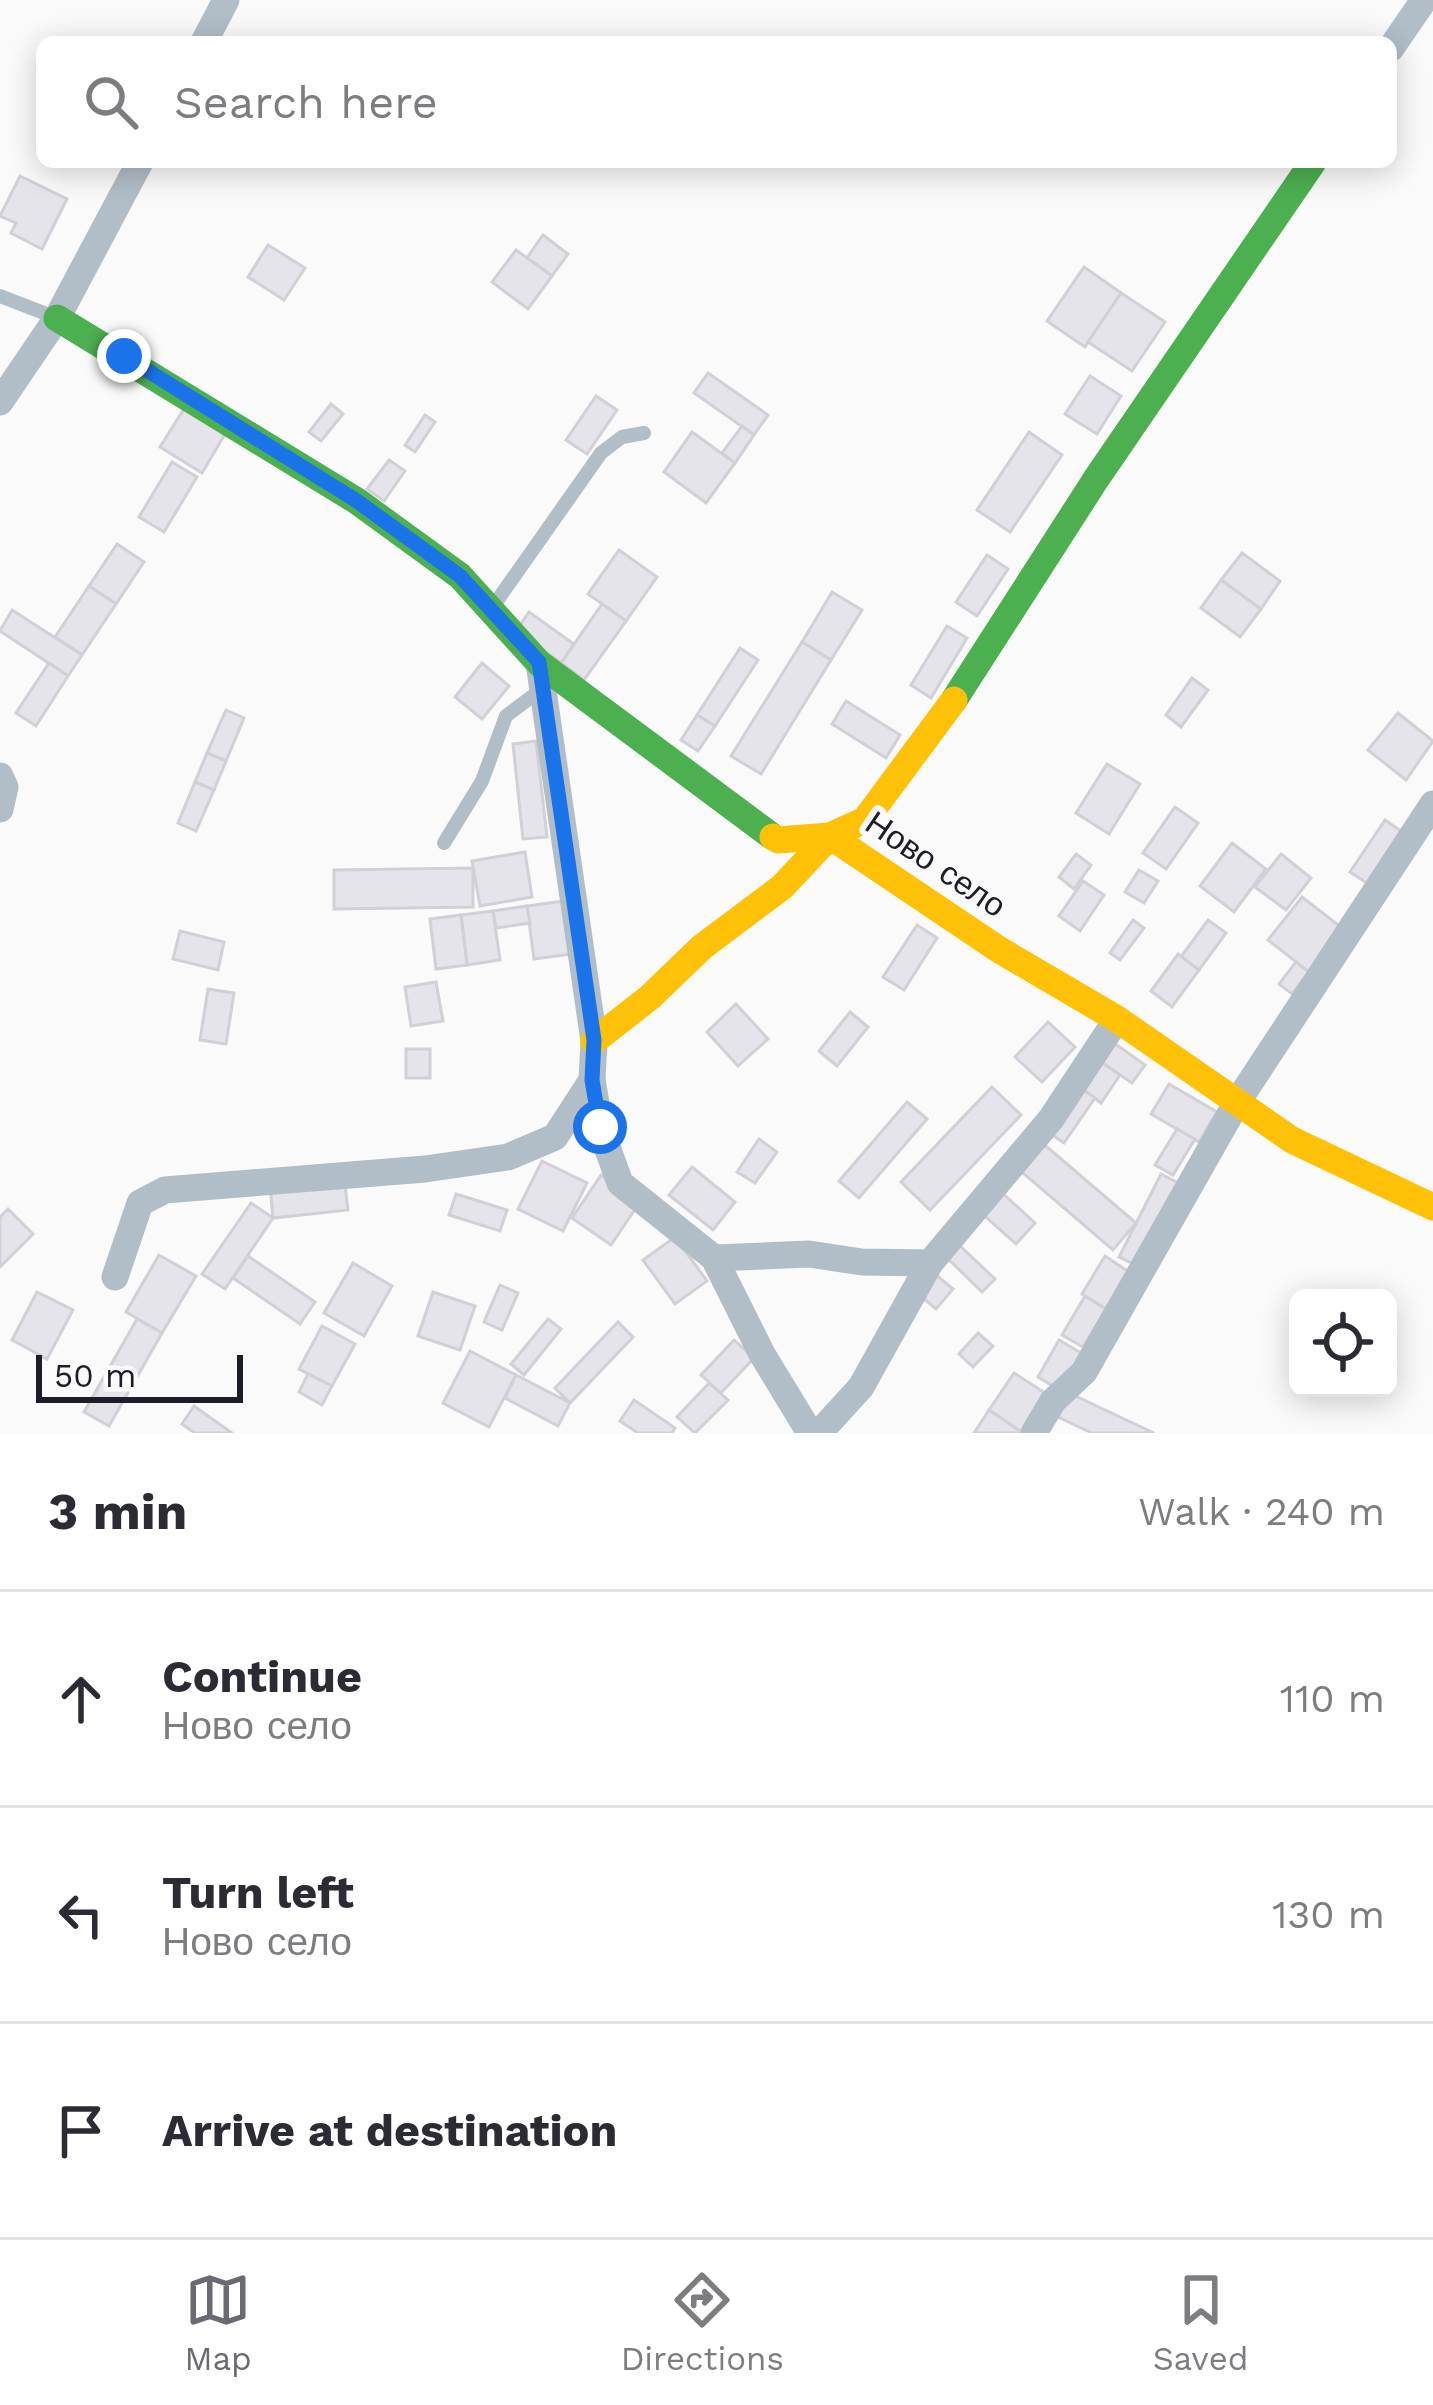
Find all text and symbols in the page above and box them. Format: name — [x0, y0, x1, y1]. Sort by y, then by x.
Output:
search box — [36, 36, 1397, 168]
icon: search — [78, 69, 144, 135]
text: Search here — [174, 76, 438, 129]
route end — [97, 329, 151, 383]
street label: Ново село — [858, 803, 1014, 925]
route start — [573, 1100, 627, 1154]
map controls — [1289, 1289, 1397, 1397]
button: locate — [1289, 1289, 1397, 1397]
scale bar — [36, 1349, 243, 1402]
text: 50 m — [54, 1356, 136, 1395]
text: 3 min — [48, 1482, 187, 1541]
text: Walk · 240 m — [1138, 1489, 1385, 1534]
text: Continue — [162, 1650, 362, 1703]
icon: ahead — [48, 1666, 114, 1732]
text: 110 m — [1280, 1676, 1385, 1721]
text: Ново село — [162, 1703, 352, 1748]
text: Turn left — [162, 1866, 354, 1919]
icon: left — [48, 1882, 114, 1948]
text: 130 m — [1272, 1892, 1385, 1937]
text: Ново село — [162, 1919, 352, 1964]
icon: arrive — [48, 2098, 114, 2164]
text: Arrive at destination — [162, 2104, 617, 2157]
tab: Map — [184, 2267, 252, 2378]
tab: Directions — [621, 2267, 784, 2378]
tab: Saved — [1153, 2267, 1249, 2378]

